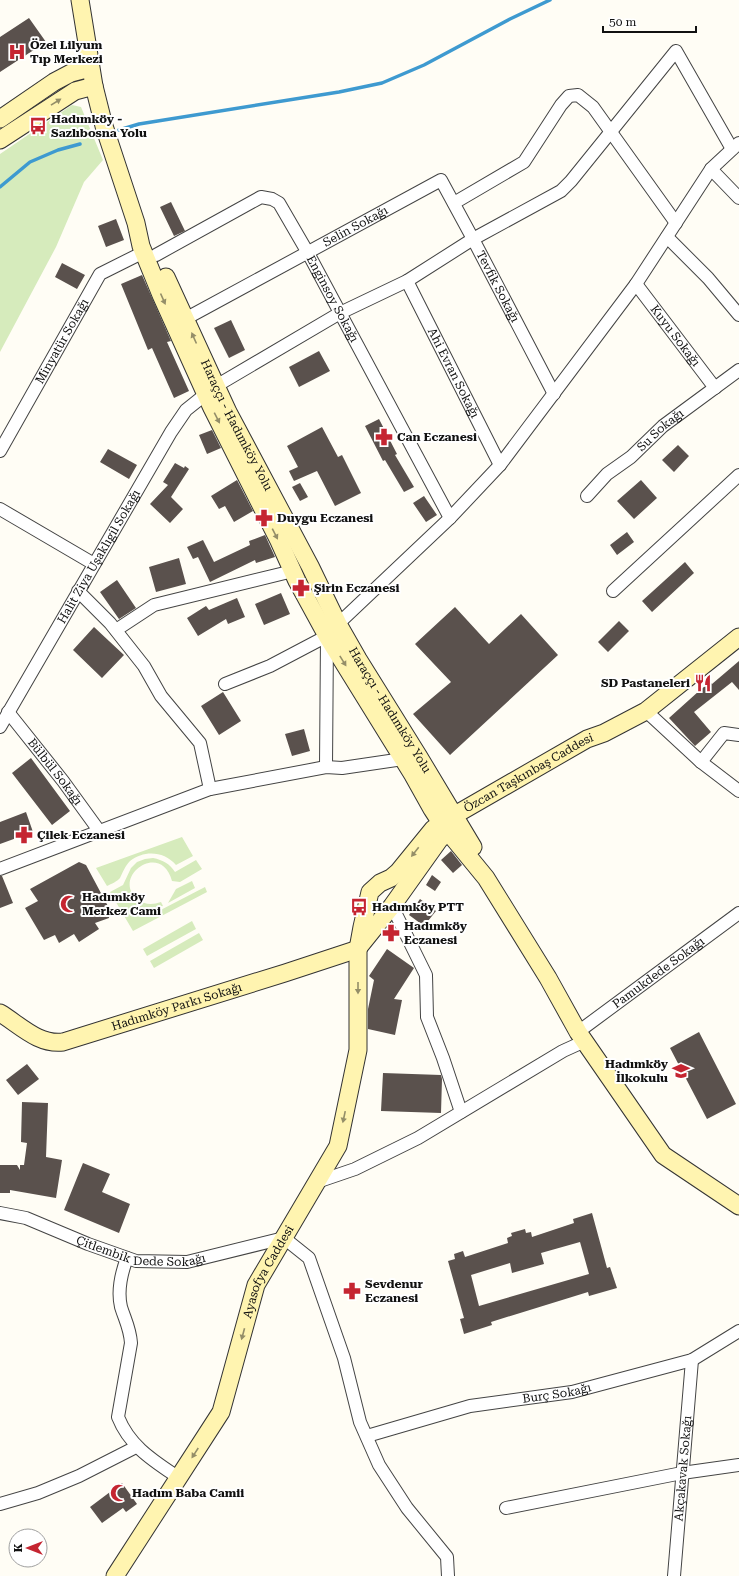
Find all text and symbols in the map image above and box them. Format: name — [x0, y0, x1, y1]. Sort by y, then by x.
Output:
scale bar — [603, 8, 696, 34]
text: 50 m — [609, 15, 636, 29]
place label: Özel Lilyum Tıp Merkezi — [30, 38, 103, 66]
hospital icon: Özel Lilyum Tıp Merkezi — [7, 42, 27, 62]
one-way arrow — [50, 99, 62, 106]
place label: Hadımköy - Sazlıbosna Yolu — [51, 112, 147, 140]
bus stop icon: Hadımköy - Sazlıbosna Yolu — [28, 116, 48, 136]
street label: Selin Sokağı — [321, 203, 391, 250]
street label: Tevfik Sokağı — [473, 248, 522, 325]
street label: Enginsoy Sokağı — [304, 253, 362, 345]
one-way arrow — [160, 294, 166, 305]
street label: Minyatür Sokağı — [32, 296, 92, 386]
street label: Kuyu Sokağı — [648, 302, 703, 369]
street label: Ahi Evran Sokağı — [425, 325, 482, 421]
one-way arrow — [190, 332, 196, 344]
street label: Haraççı - Hadımköy Yolu — [198, 357, 276, 493]
street label: Su Sokağı — [634, 406, 687, 454]
one-way arrow — [213, 412, 220, 423]
pharmacy icon: Can Eczanesi — [374, 427, 394, 447]
place label: Can Eczanesi — [397, 430, 477, 444]
street label: Halit Ziya Uşaklıgil Sokağı — [54, 487, 143, 626]
pharmacy icon: Duygu Eczanesi — [254, 508, 274, 528]
place label: Duygu Eczanesi — [277, 511, 373, 525]
one-way arrow — [272, 528, 278, 539]
pharmacy icon: Şirin Eczanesi — [291, 578, 311, 598]
place label: Şirin Eczanesi — [314, 581, 399, 595]
street label: Haraççı - Hadımköy Yolu — [346, 645, 434, 776]
one-way arrow — [339, 655, 346, 667]
restaurant icon: SD Pastaneleri — [693, 673, 713, 693]
place label: SD Pastaneleri — [601, 676, 690, 690]
street label: Özcan Taşkınbaş Caddesi — [461, 730, 595, 815]
street label: Bülbül Sokağı — [25, 736, 85, 808]
pharmacy icon: Çilek Eczanesi — [14, 825, 34, 845]
place label: Çilek Eczanesi — [37, 828, 125, 842]
one-way arrow — [411, 846, 419, 857]
place label: Hadımköy Merkez Cami — [82, 890, 161, 918]
mosque icon: Hadımköy Merkez Cami — [59, 894, 79, 914]
bus stop icon: Hadımköy PTT — [349, 897, 369, 917]
place label: Hadımköy PTT — [372, 900, 464, 914]
place label: Hadımköy Eczanesi — [404, 919, 468, 947]
pharmacy icon: Hadımköy Eczanesi — [381, 923, 401, 943]
street label: Pamukdede Sokağı — [610, 934, 707, 1011]
street label: Hadımköy Parkı Sokağı — [110, 980, 244, 1034]
one-way arrow — [355, 982, 361, 995]
place label: Hadımköy İlkokulu — [605, 1057, 669, 1085]
school or university icon: Hadımköy İlkokulu — [671, 1061, 691, 1081]
one-way arrow — [341, 1110, 347, 1123]
street label: Ayasofya Caddesi — [240, 1223, 297, 1320]
street label: Çitlembik Dede Sokağı — [74, 1233, 207, 1269]
place label: Sevdenur Eczanesi — [365, 1277, 423, 1305]
pharmacy icon: Sevdenur Eczanesi — [342, 1281, 362, 1301]
one-way arrow — [239, 1327, 245, 1340]
street label: Burç Sokağı — [522, 1380, 593, 1406]
street label: Akçakavak Sokağı — [672, 1415, 694, 1522]
one-way arrow — [191, 1448, 199, 1458]
mosque icon: Hadım Baba Camii — [109, 1483, 129, 1503]
place label: Hadım Baba Camii — [132, 1486, 244, 1500]
north arrow — [8, 1528, 48, 1568]
text: K — [12, 1543, 25, 1552]

